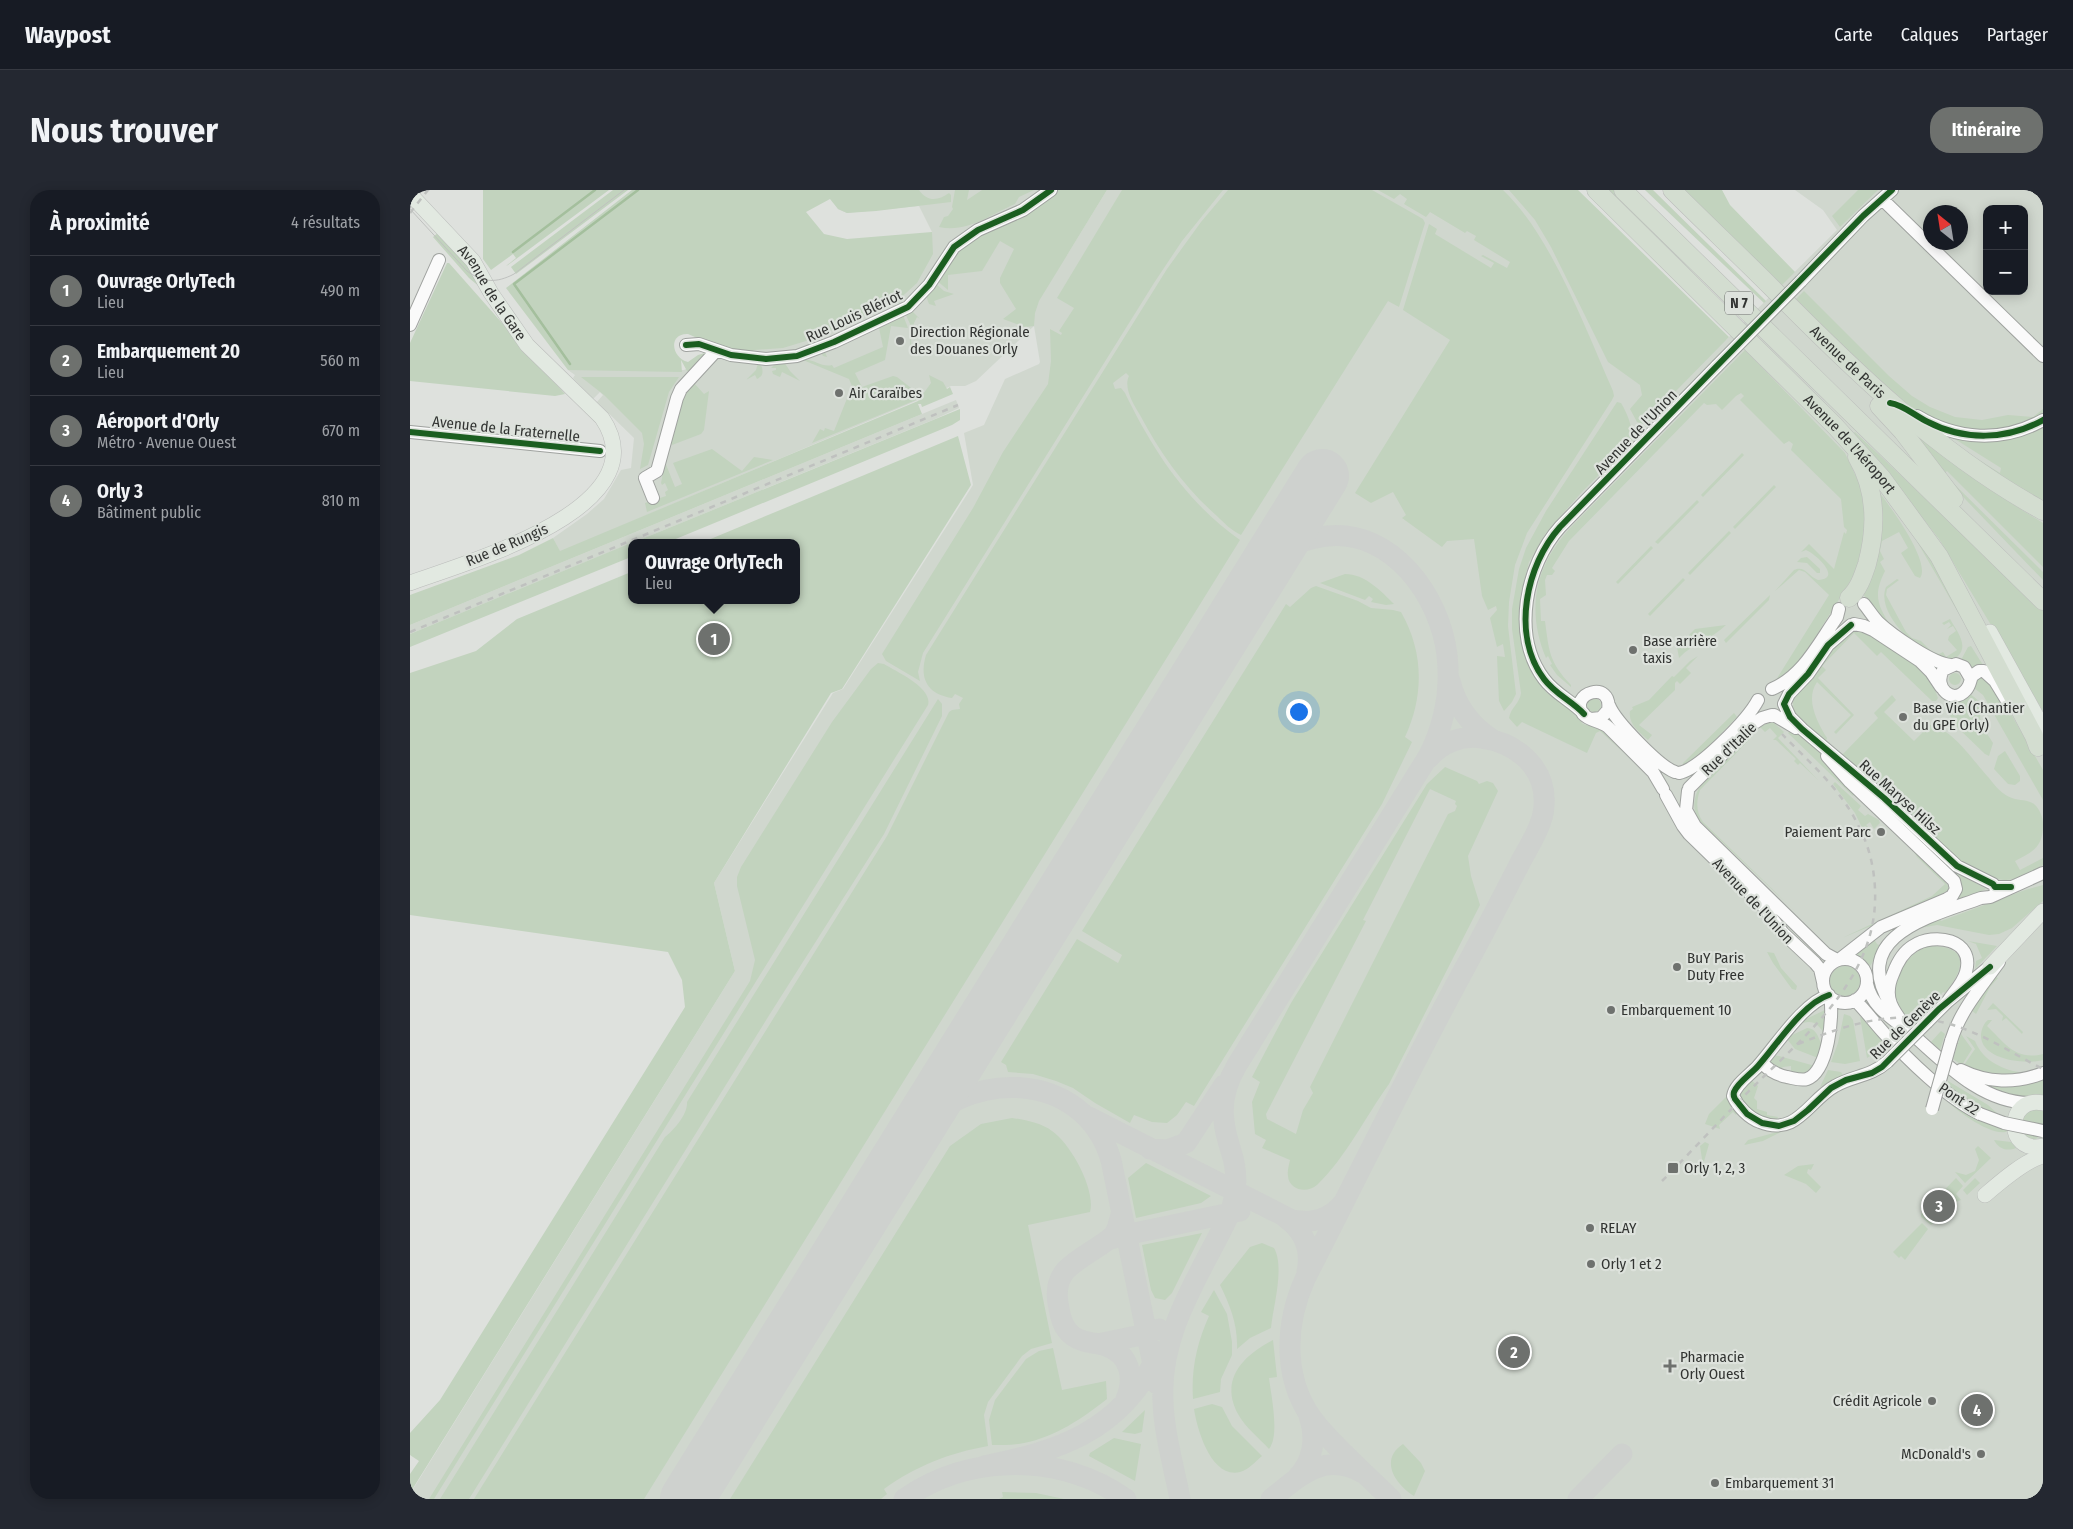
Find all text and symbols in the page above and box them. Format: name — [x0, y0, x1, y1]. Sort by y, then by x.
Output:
text: Waypost — [25, 21, 111, 49]
text: Carte — [1834, 24, 1873, 46]
text: Calques — [1901, 24, 1959, 46]
text: Partager — [1987, 24, 2048, 46]
button: Itinéraire — [1930, 107, 2043, 153]
text: Nous trouver — [30, 109, 218, 151]
north arrow — [1923, 205, 1968, 250]
map controls — [1983, 205, 2028, 295]
button: + — [1983, 205, 2028, 250]
text: À proximité — [50, 210, 150, 236]
text: 4 résultats — [291, 213, 360, 232]
street label: Avenue de la Gare — [454, 242, 530, 344]
button: − — [1983, 250, 2028, 295]
text: Ouvrage OrlyTech — [97, 270, 235, 293]
text: 1 — [63, 281, 69, 300]
text: 490 m — [320, 281, 360, 300]
street label: Rue Louis Blériot — [803, 286, 905, 346]
road number: N 7 — [1725, 292, 1753, 315]
text: Lieu — [97, 293, 124, 312]
street label: Avenue de Paris — [1806, 322, 1889, 402]
place label: Direction Régionale des Douanes Orly — [910, 323, 1030, 358]
marker: Direction Régionale des Douanes Orly — [894, 335, 906, 347]
text: Embarquement 20 — [97, 340, 240, 363]
text: 2 — [62, 351, 70, 370]
text: 560 m — [320, 351, 360, 370]
text: Lieu — [97, 363, 124, 382]
place label: Air Caraïbes — [849, 384, 922, 402]
street label: Avenue de l'Union — [1591, 386, 1681, 478]
marker: Air Caraïbes — [833, 387, 845, 399]
street label: Avenue de l'Aéroport — [1800, 391, 1899, 497]
text: Aéroport d'Orly — [97, 410, 219, 433]
street label: Avenue de la Fraternelle — [431, 412, 581, 446]
text: 3 — [62, 421, 70, 440]
text: 670 m — [322, 421, 360, 440]
text: Métro · Avenue Ouest — [97, 433, 236, 452]
text: Orly 3 — [97, 480, 143, 503]
text: 4 — [62, 491, 70, 510]
text: 810 m — [322, 491, 360, 510]
text: Bâtiment public — [97, 503, 201, 522]
street label: Rue de Rungis — [463, 520, 551, 570]
popup — [628, 539, 800, 604]
text: Ouvrage OrlyTech — [645, 551, 783, 574]
text: Lieu — [645, 574, 672, 593]
pin: 1 — [698, 620, 730, 658]
place label: Base arrière taxis — [1643, 632, 1717, 667]
marker: Base arrière taxis — [1627, 644, 1639, 656]
your location — [1286, 699, 1312, 725]
place label: Base Vie (Chantier du GPE Orly) — [1913, 699, 2025, 734]
marker: Base Vie (Chantier du GPE Orly) — [1897, 711, 1909, 723]
street label: Rue d'Italie — [1698, 719, 1760, 779]
street label: Rue Maryse Hilsz — [1856, 756, 1944, 838]
place label: Paiement Parc — [1784, 823, 1872, 841]
marker: Paiement Parc — [1875, 826, 1887, 838]
street label: Avenue de l'Union — [1709, 854, 1797, 948]
place label: BuY Paris Duty Free — [1687, 949, 1744, 984]
marker: BuY Paris Duty Free — [1671, 961, 1683, 973]
street label: Rue de Genève — [1866, 987, 1944, 1063]
place label: Embarquement 10 — [1621, 1001, 1732, 1019]
marker: Embarquement 10 — [1605, 1004, 1617, 1016]
street label: Pont 22 — [1935, 1079, 1983, 1119]
place label: Orly 1, 2, 3 — [1684, 1159, 1745, 1177]
marker: Orly 1, 2, 3 — [1666, 1161, 1680, 1175]
pin: 3 — [1923, 1187, 1955, 1225]
place label: RELAY — [1600, 1219, 1637, 1237]
marker: RELAY — [1584, 1222, 1596, 1234]
place label: Orly 1 et 2 — [1601, 1255, 1662, 1273]
marker: Orly 1 et 2 — [1585, 1258, 1597, 1270]
pin: 2 — [1498, 1333, 1530, 1371]
place label: Pharmacie Orly Ouest — [1680, 1348, 1745, 1383]
marker: Pharmacie Orly Ouest — [1664, 1360, 1676, 1372]
pin: 4 — [1961, 1391, 1993, 1429]
place label: Crédit Agricole — [1833, 1392, 1922, 1410]
marker: Crédit Agricole — [1926, 1395, 1938, 1407]
place label: McDonald's — [1901, 1445, 1971, 1463]
marker: McDonald's — [1975, 1448, 1987, 1460]
place label: Embarquement 31 — [1725, 1474, 1834, 1492]
marker: Embarquement 31 — [1709, 1477, 1721, 1489]

